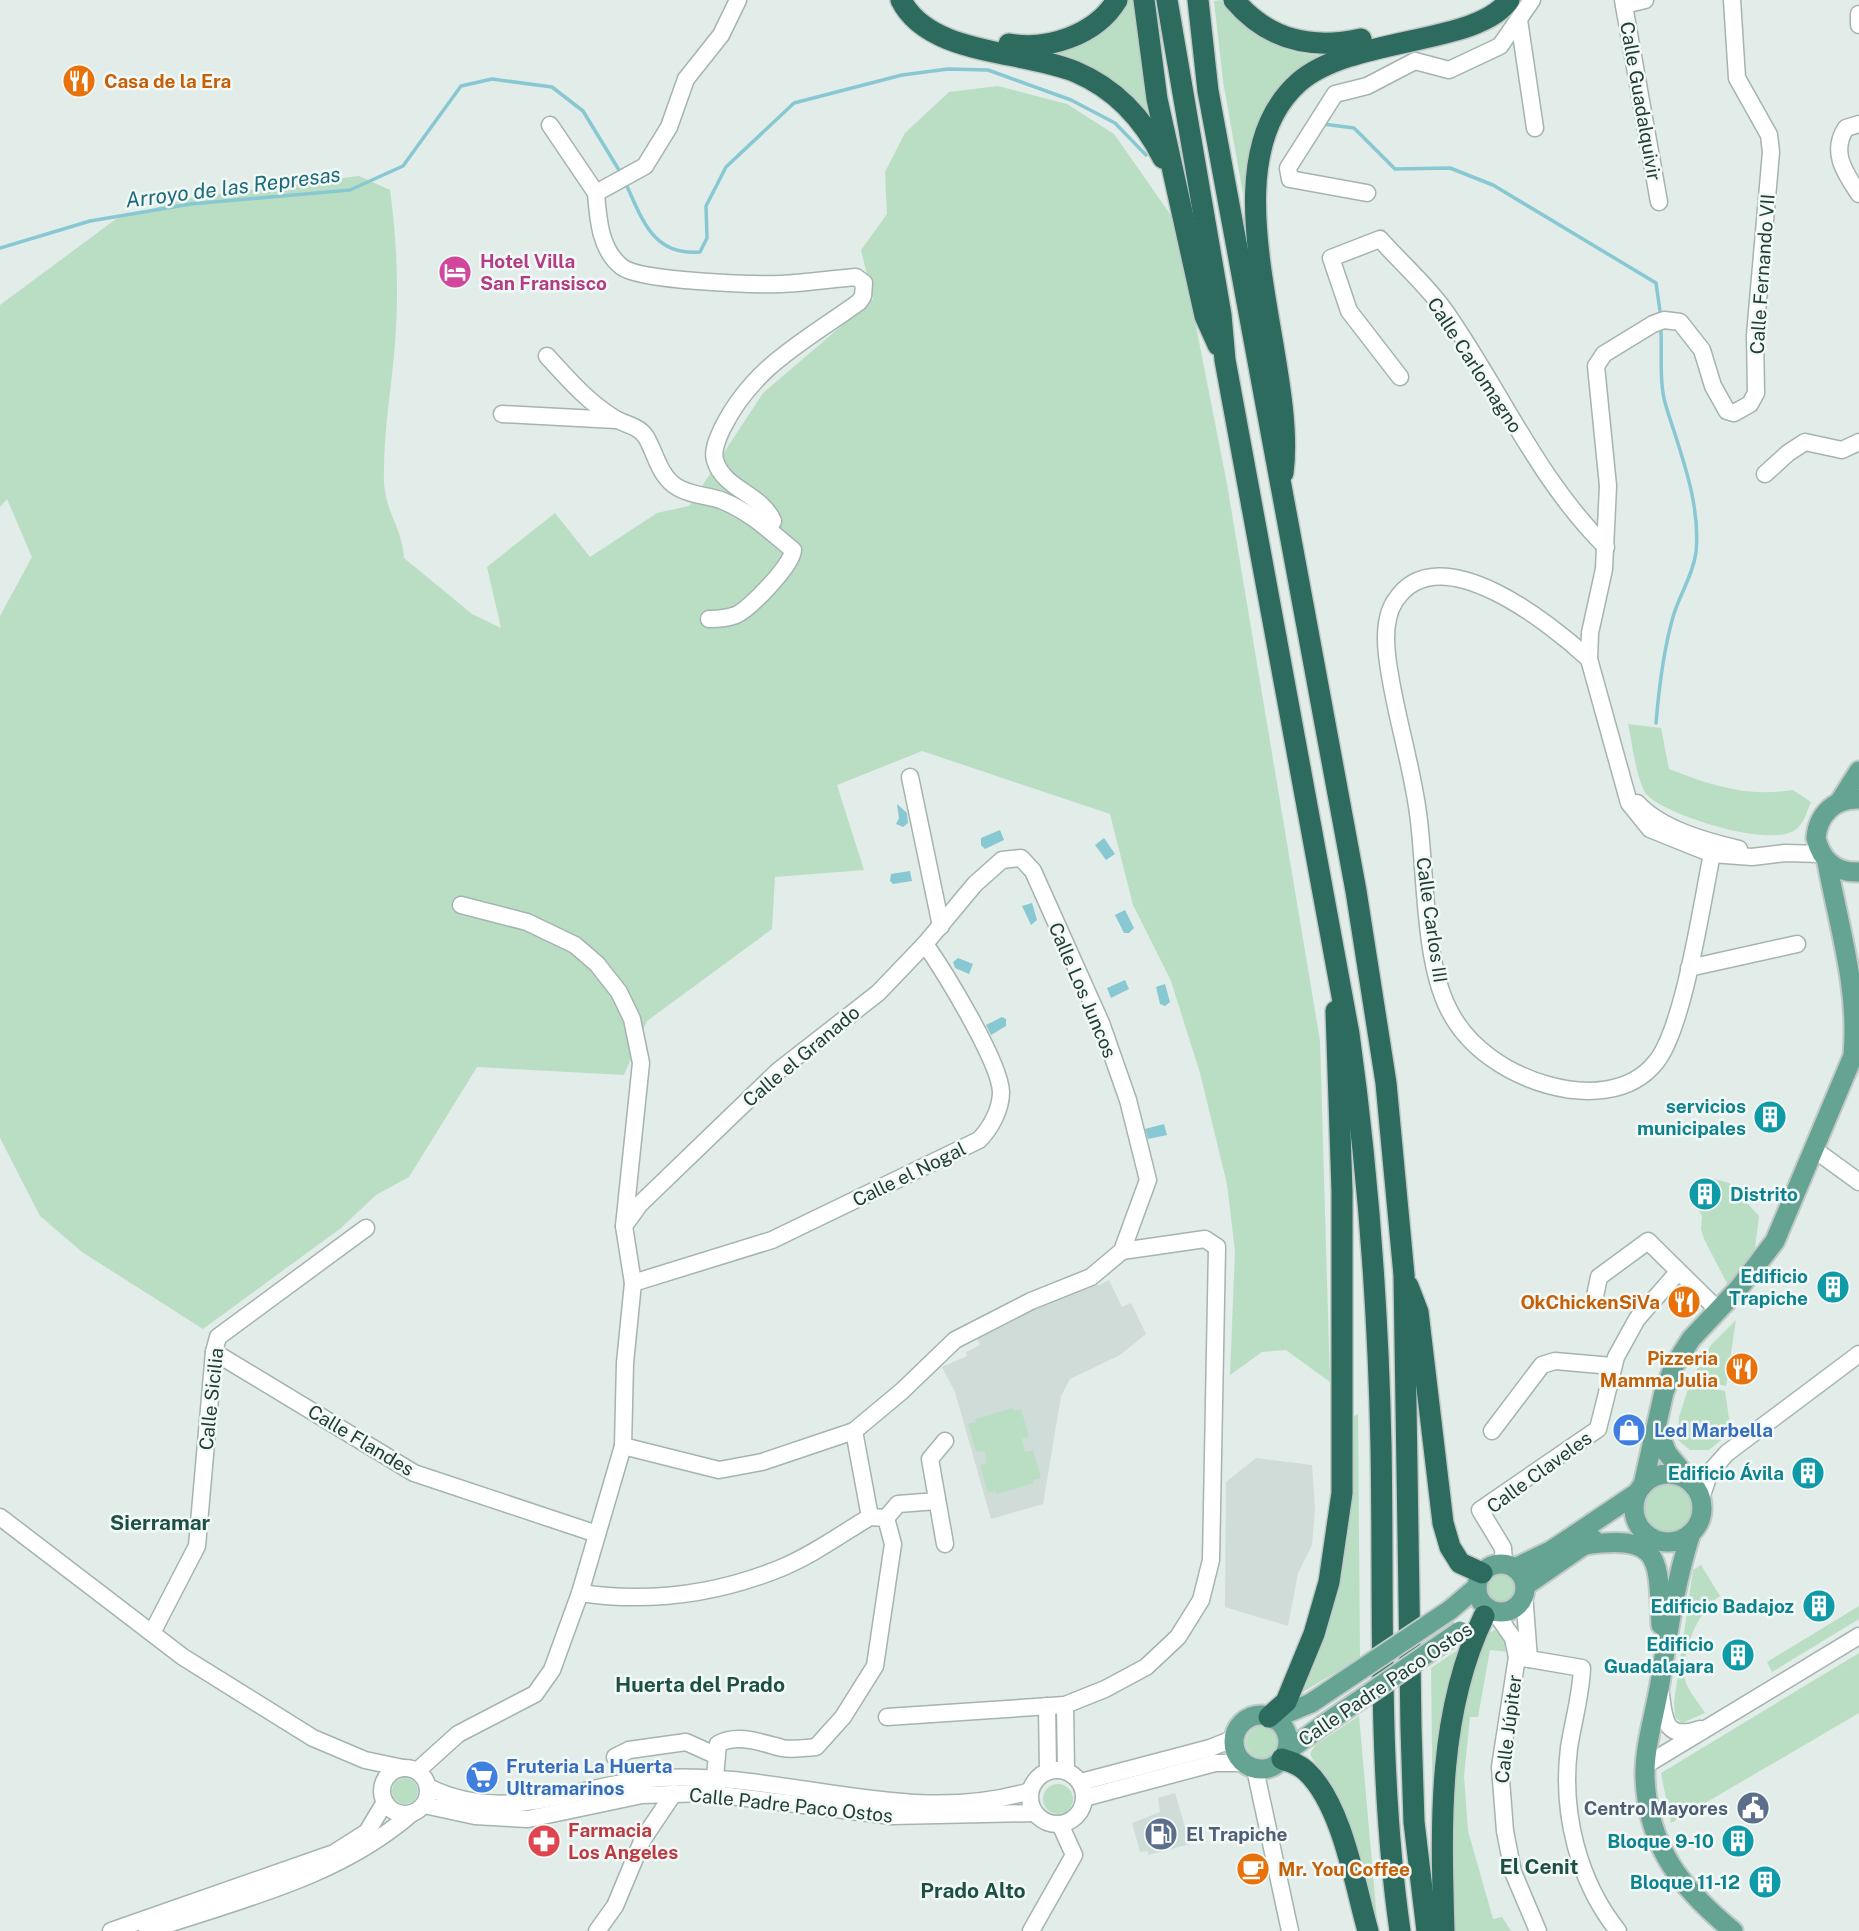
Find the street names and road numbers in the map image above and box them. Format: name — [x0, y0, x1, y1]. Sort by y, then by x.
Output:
street label: Calle Guadalquivir — [1616, 20, 1666, 182]
street label: Calle Fernando VII — [1745, 193, 1779, 355]
street label: Calle Carlomagno — [1423, 293, 1527, 437]
street label: Calle Carlos III — [1412, 856, 1452, 984]
street label: Calle Los Juncos — [1045, 919, 1121, 1061]
street label: Calle el Granado — [738, 1001, 864, 1111]
street label: Calle el Nogal — [849, 1137, 969, 1211]
street label: Calle Sicilia — [195, 1347, 227, 1451]
street label: Calle Flandes — [304, 1400, 418, 1480]
street label: Calle Claveles — [1482, 1427, 1596, 1517]
street label: Calle Padre Paco Ostos — [1294, 1618, 1476, 1750]
street label: Calle Júpiter — [1490, 1673, 1526, 1785]
street label: Calle Padre Paco Ostos — [688, 1783, 894, 1827]

